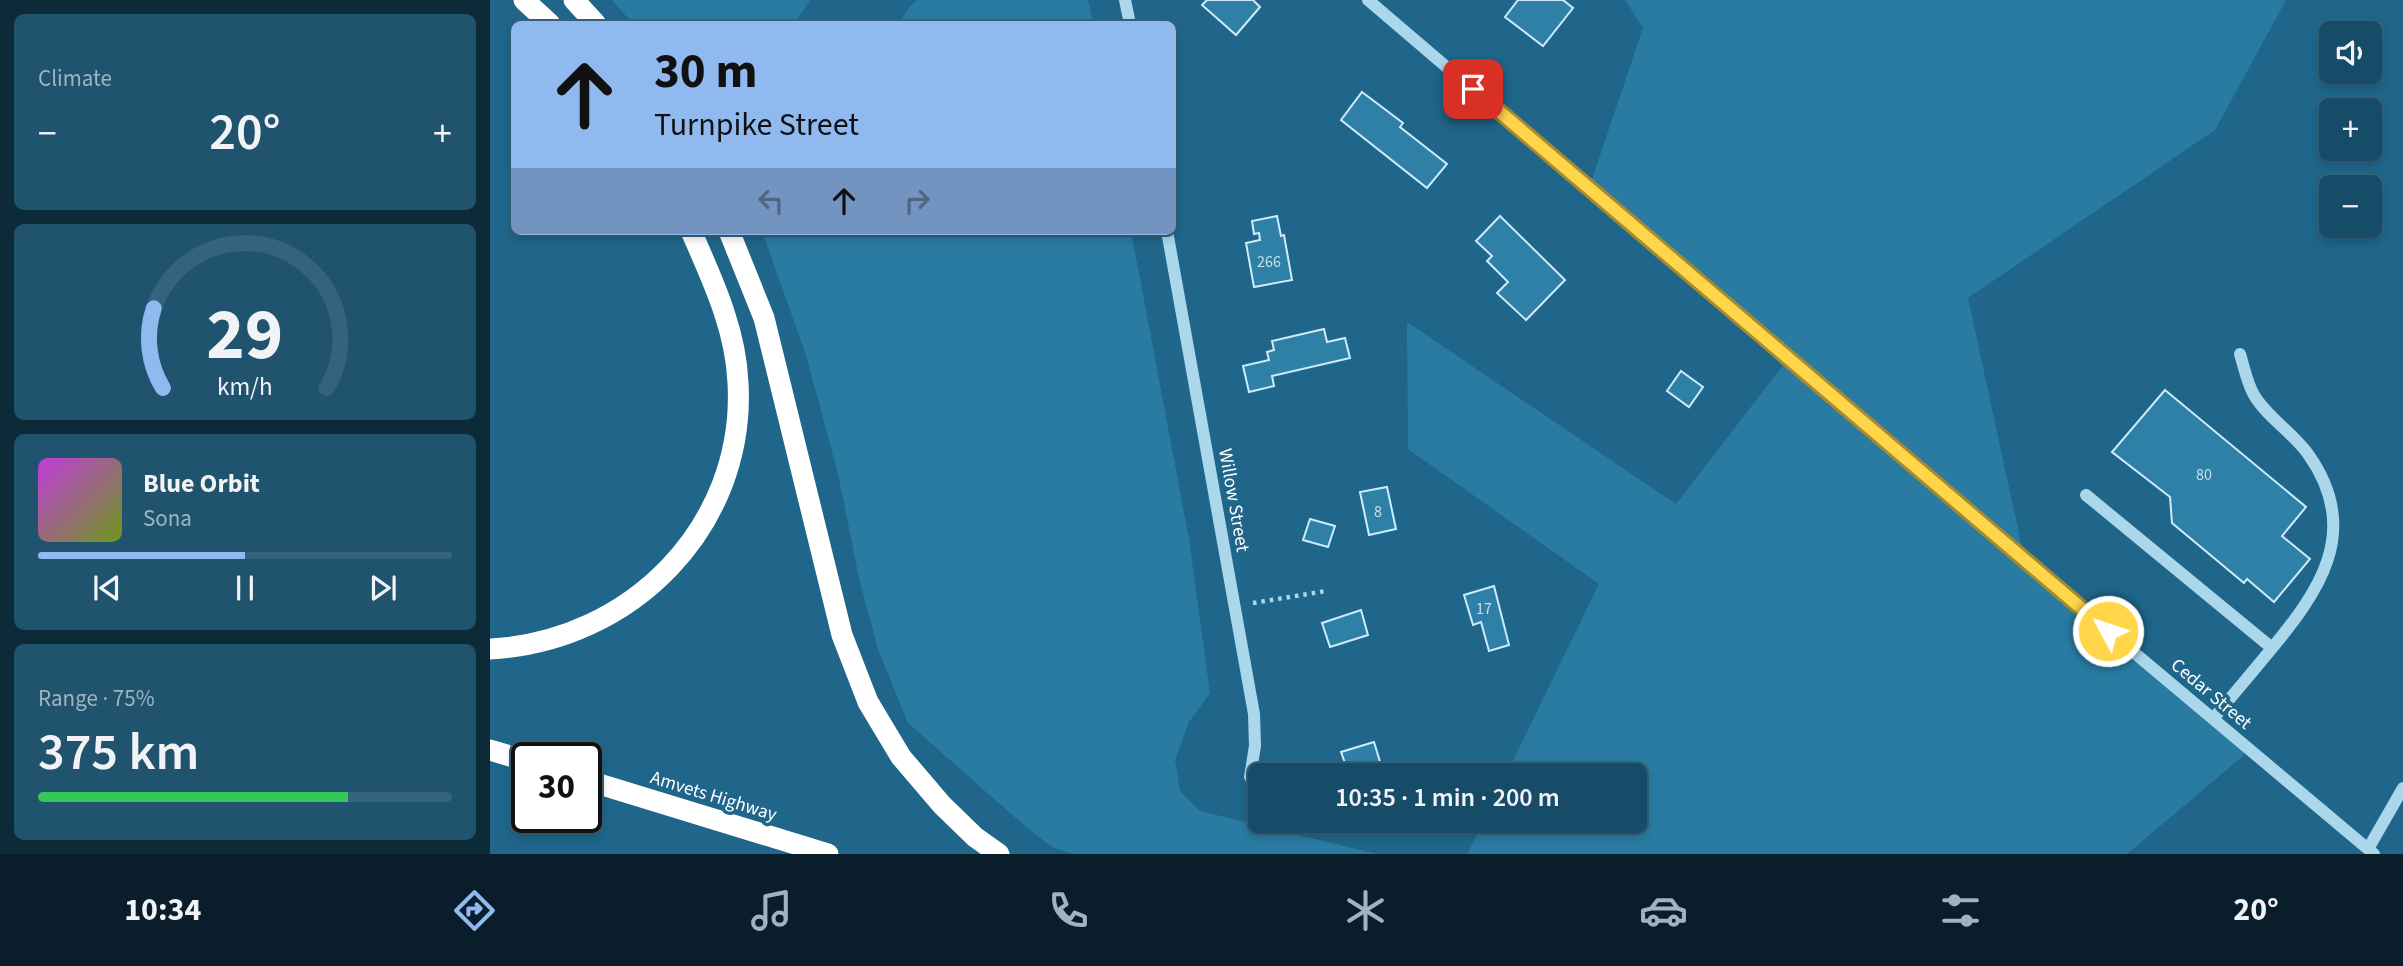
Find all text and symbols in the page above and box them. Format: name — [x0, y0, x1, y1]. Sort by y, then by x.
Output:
map controls — [2319, 21, 2382, 238]
button: sound — [2319, 21, 2382, 84]
text: 30 m — [654, 37, 758, 107]
icon: ahead — [539, 49, 630, 140]
pin — [1443, 59, 1503, 119]
text: Climate — [38, 62, 112, 95]
icon: arrive — [1454, 70, 1492, 108]
text: 20° — [209, 96, 281, 170]
button: + — [2319, 98, 2382, 161]
text: Turnpike Street — [654, 102, 859, 148]
text: − — [38, 107, 57, 161]
text: + — [433, 107, 452, 161]
button: − — [2319, 175, 2382, 238]
icon: left — [752, 182, 790, 220]
icon: ahead — [825, 182, 863, 220]
icon: right — [898, 182, 936, 220]
house number: 266 — [1257, 251, 1281, 273]
text: 29 — [207, 283, 283, 387]
text: km/h — [217, 369, 273, 405]
street label: Willow Street — [1211, 446, 1256, 555]
house number: 80 — [2196, 464, 2212, 486]
text: Blue Orbit — [143, 465, 260, 502]
house number: 8 — [1374, 501, 1382, 523]
text: Sona — [143, 502, 192, 535]
icon: previous — [88, 569, 126, 607]
icon: pause — [226, 569, 264, 607]
icon: next — [364, 569, 402, 607]
position arrow — [2071, 594, 2145, 668]
house number: 17 — [1476, 598, 1492, 620]
street label: Cedar Street — [2165, 652, 2258, 736]
text: Range · 75% — [38, 682, 155, 715]
text: 375 km — [38, 716, 199, 790]
speed limit sign: 30 — [511, 742, 602, 833]
street label: Amvets Highway — [647, 764, 780, 829]
text: 10:35 · 1 min · 200 m — [1335, 779, 1560, 816]
icon: directions — [450, 886, 499, 935]
icon: music — [747, 886, 796, 935]
icon: phone — [1044, 886, 1093, 935]
icon: climate — [1341, 886, 1390, 935]
icon: car — [1639, 886, 1688, 935]
icon: filters — [1936, 886, 1985, 935]
text: 10:34 — [124, 887, 201, 933]
text: 20° — [2233, 887, 2279, 933]

